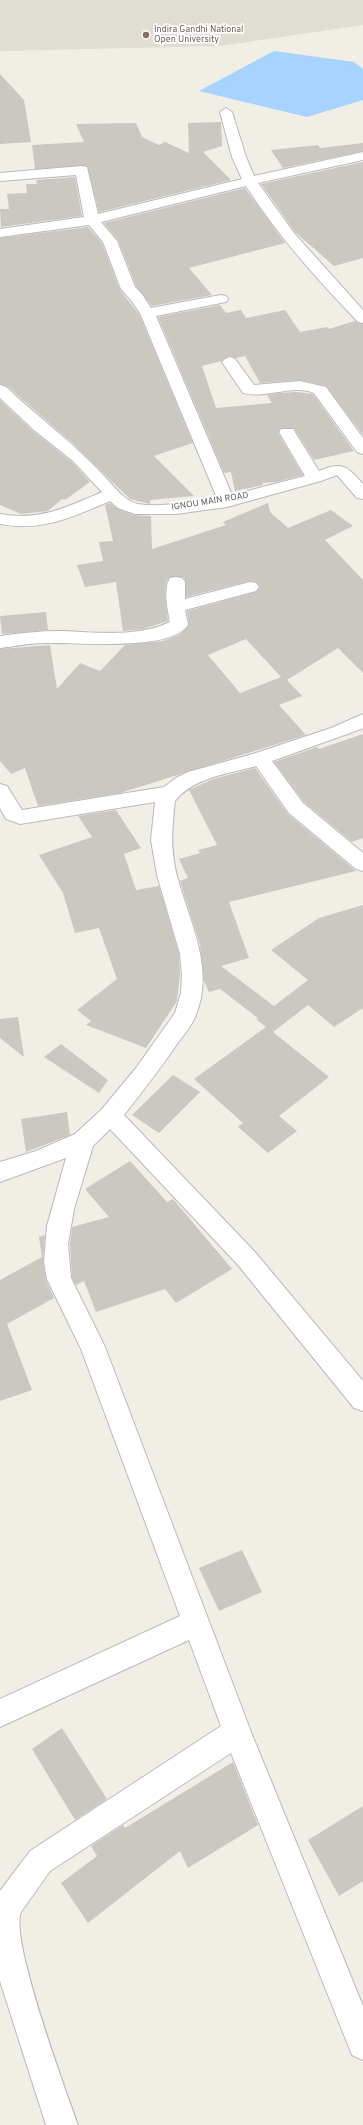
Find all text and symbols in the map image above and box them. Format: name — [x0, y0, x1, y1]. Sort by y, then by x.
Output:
place label: Indira Gandhi National Open University — [154, 25, 243, 46]
marker: Indira Gandhi National Open University — [141, 30, 151, 40]
street label: IGNOU MAIN ROAD — [171, 491, 249, 513]

